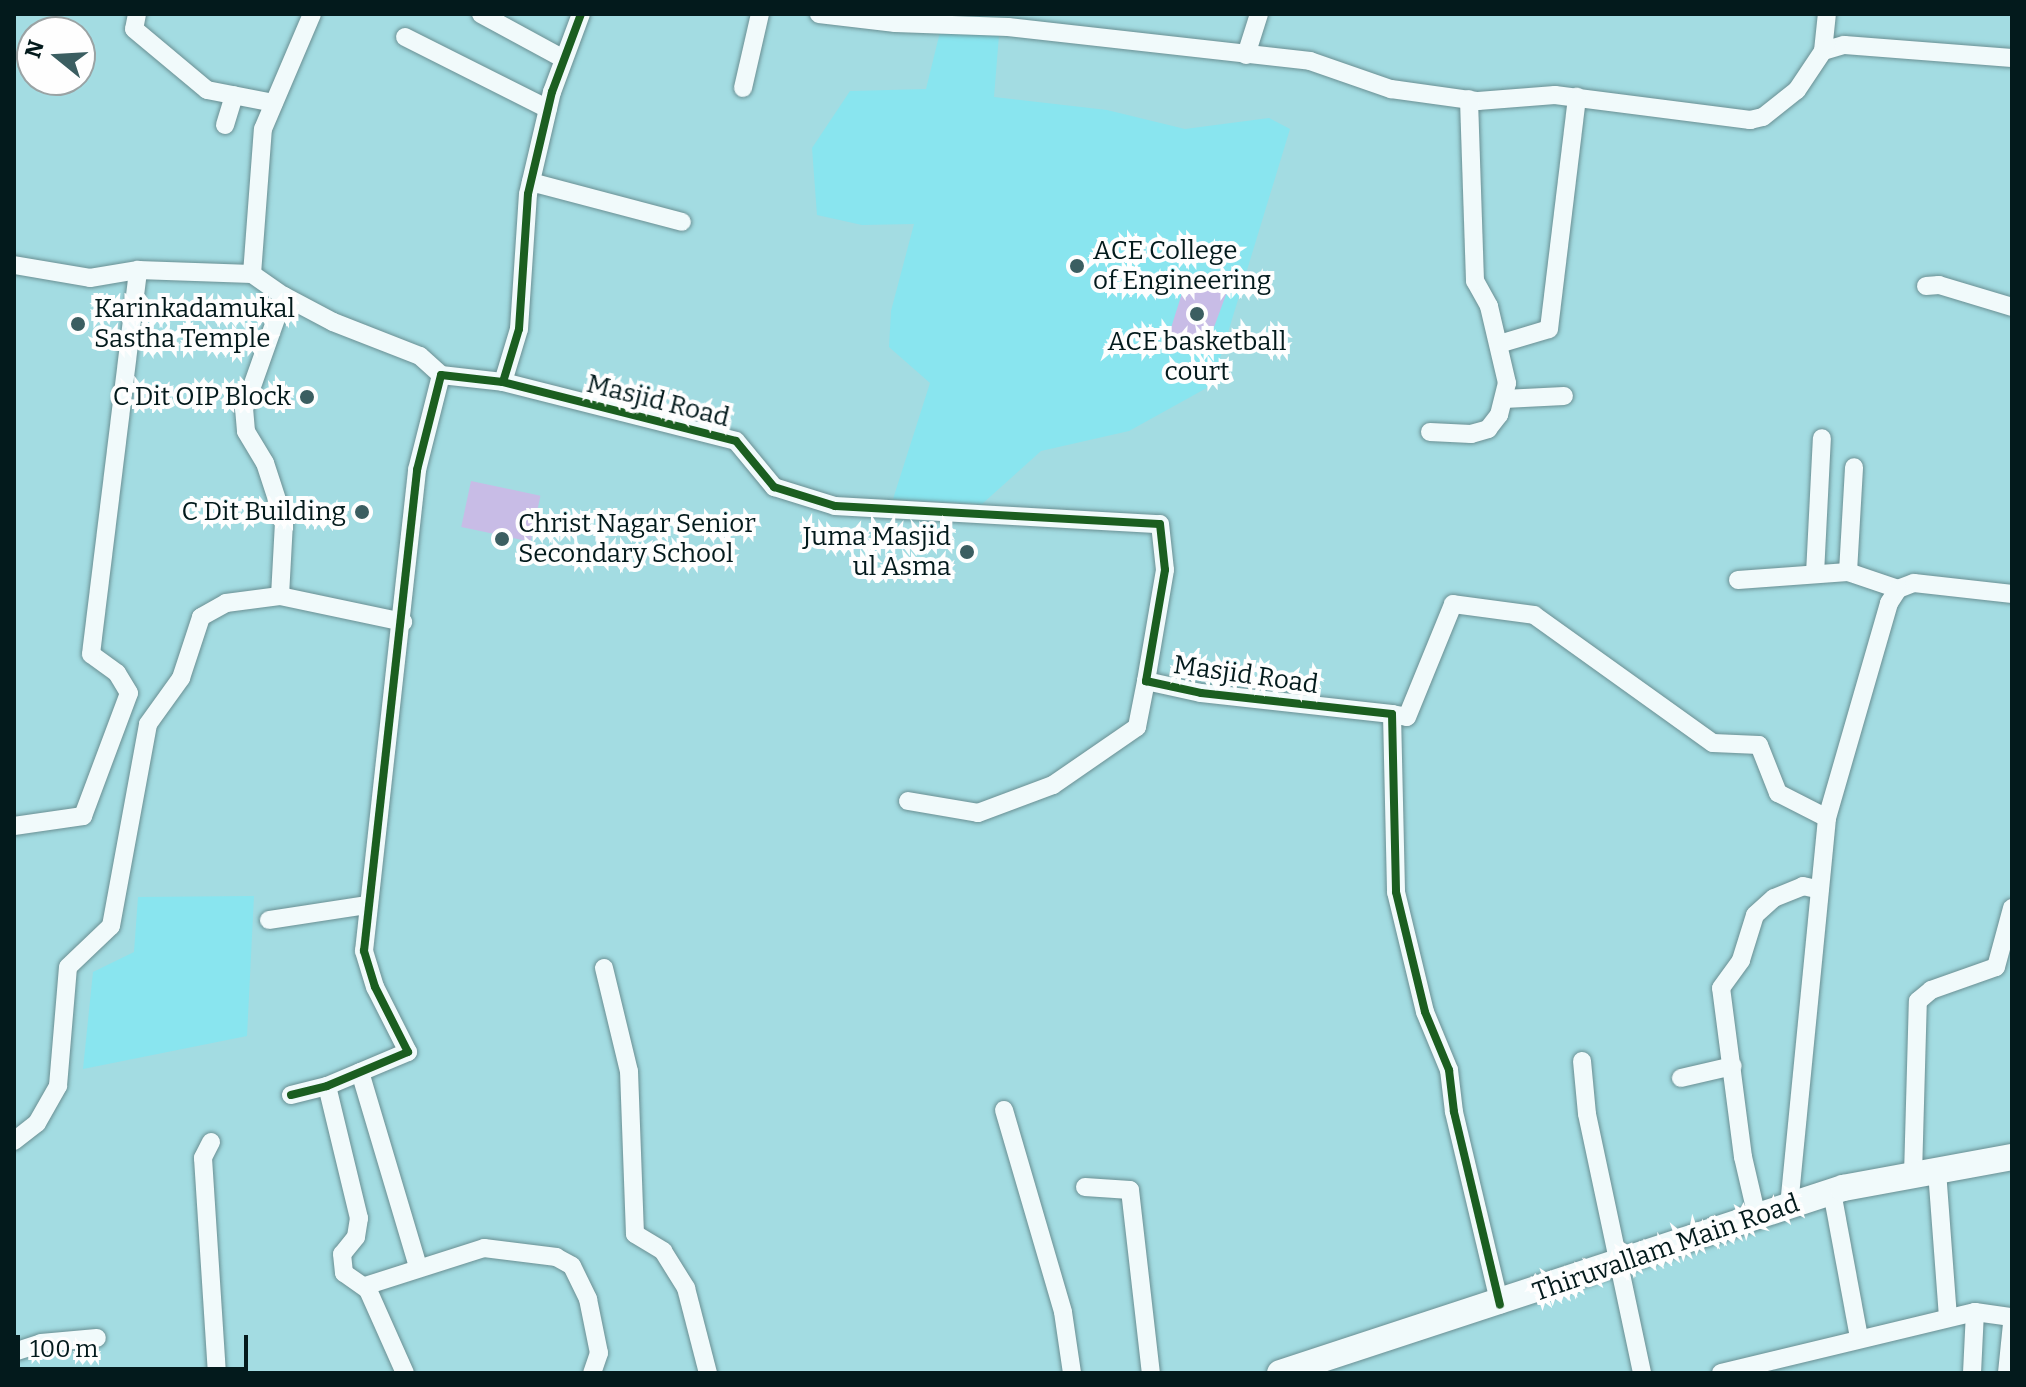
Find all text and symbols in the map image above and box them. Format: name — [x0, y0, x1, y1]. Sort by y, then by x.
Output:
north arrow — [16, 16, 96, 96]
text: N — [19, 37, 50, 61]
place label: ACE College of Engineering — [1093, 235, 1271, 296]
marker: ACE College of Engineering — [1068, 257, 1086, 275]
place label: Karinkadamukal Sastha Temple — [94, 293, 295, 354]
marker: ACE basketball court — [1188, 305, 1206, 323]
marker: Karinkadamukal Sastha Temple — [69, 315, 87, 333]
place label: ACE basketball court — [1107, 326, 1287, 388]
street label: Masjid Road — [583, 368, 733, 434]
place label: C Dit OIP Block — [113, 381, 291, 413]
marker: C Dit OIP Block — [298, 388, 316, 406]
place label: C Dit Building — [182, 496, 346, 528]
marker: C Dit Building — [353, 503, 371, 521]
place label: Christ Nagar Senior Secondary School — [518, 508, 756, 570]
place label: Juma Masjid ul Asma — [803, 521, 951, 582]
marker: Christ Nagar Senior Secondary School — [493, 530, 511, 548]
marker: Juma Masjid ul Asma — [958, 543, 976, 561]
street label: Masjid Road — [1172, 649, 1320, 701]
street label: Thiruvallam Main Road — [1529, 1188, 1803, 1308]
scale bar — [20, 1319, 252, 1369]
text: 100 m — [30, 1335, 98, 1363]

